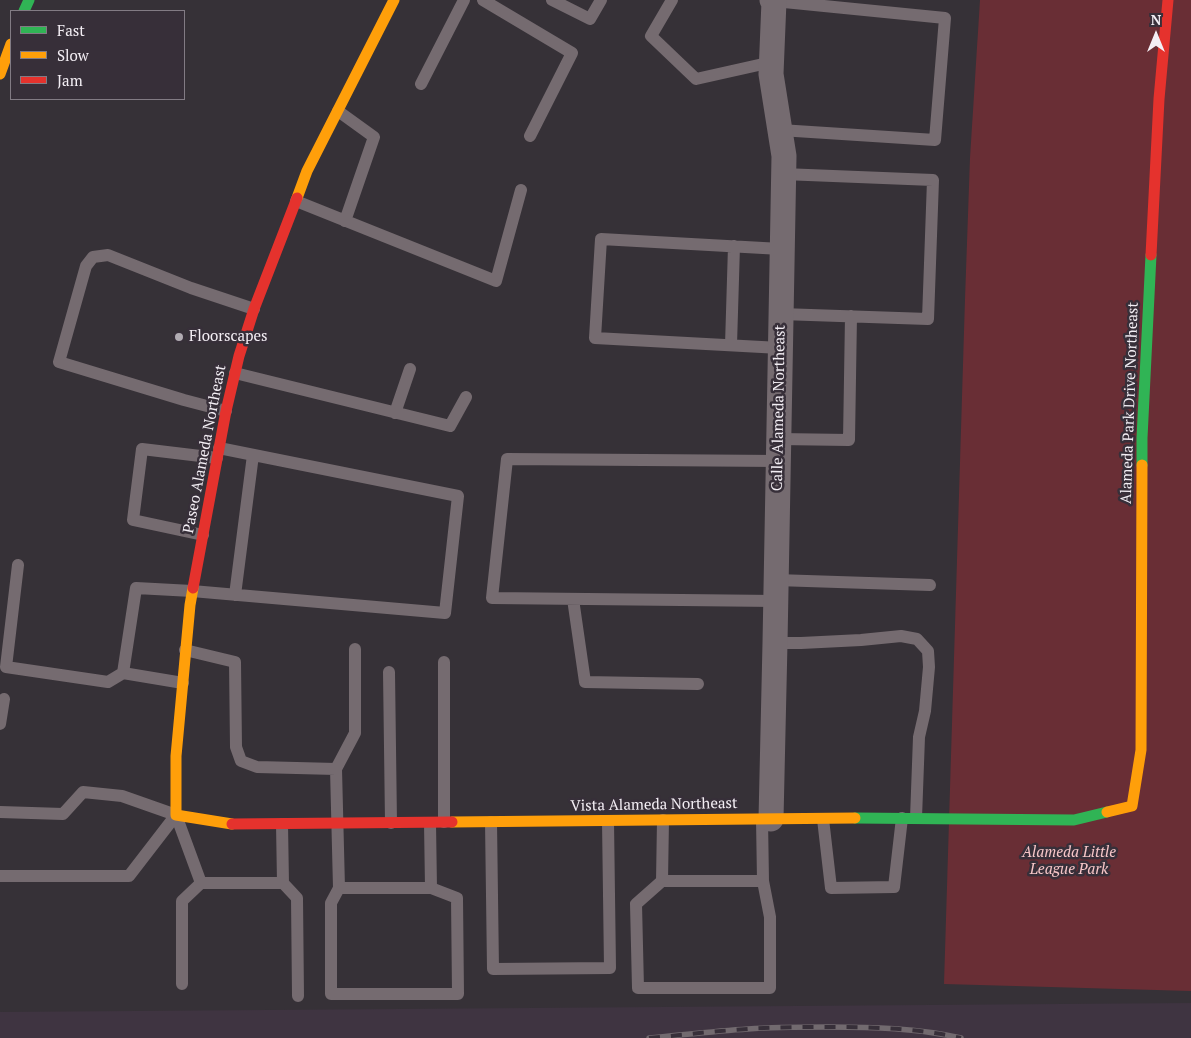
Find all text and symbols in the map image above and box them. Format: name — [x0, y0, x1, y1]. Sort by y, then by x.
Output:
legend — [10, 10, 185, 100]
north arrow — [1131, 10, 1181, 60]
text: N — [1151, 10, 1161, 29]
text: Fast — [57, 20, 85, 40]
text: Slow — [57, 45, 89, 65]
text: Jam — [57, 70, 83, 90]
street label: Alameda Park Drive Northeast — [1117, 302, 1143, 504]
street label: Calle Alameda Northeast — [769, 325, 789, 491]
place label: Floorscapes — [189, 328, 268, 346]
marker: Floorscapes — [173, 331, 185, 343]
street label: Paseo Alameda Northeast — [180, 363, 230, 535]
street label: Vista Alameda Northeast — [570, 795, 738, 815]
park label: Alameda Little League Park — [1022, 844, 1116, 879]

